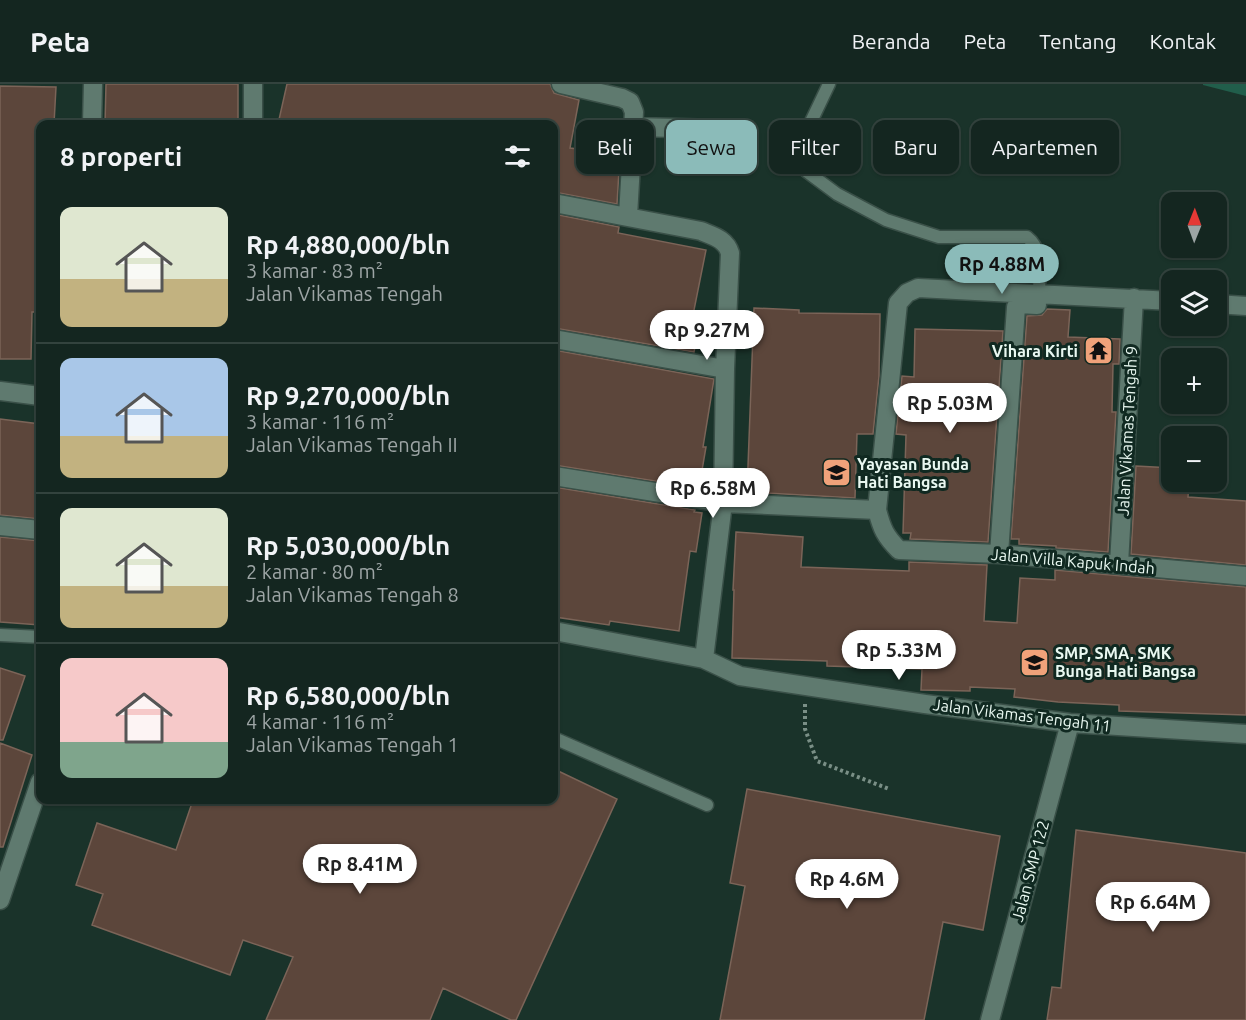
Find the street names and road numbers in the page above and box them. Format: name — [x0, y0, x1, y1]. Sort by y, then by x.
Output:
street label: Jalan Vikamas Tengah 9 — [1114, 346, 1140, 516]
street label: Jalan Villa Kapuk Indah — [990, 545, 1156, 577]
street label: Jalan Vikamas Tengah 11 — [932, 695, 1112, 735]
street label: Jalan SMP 122 — [1008, 818, 1052, 924]

